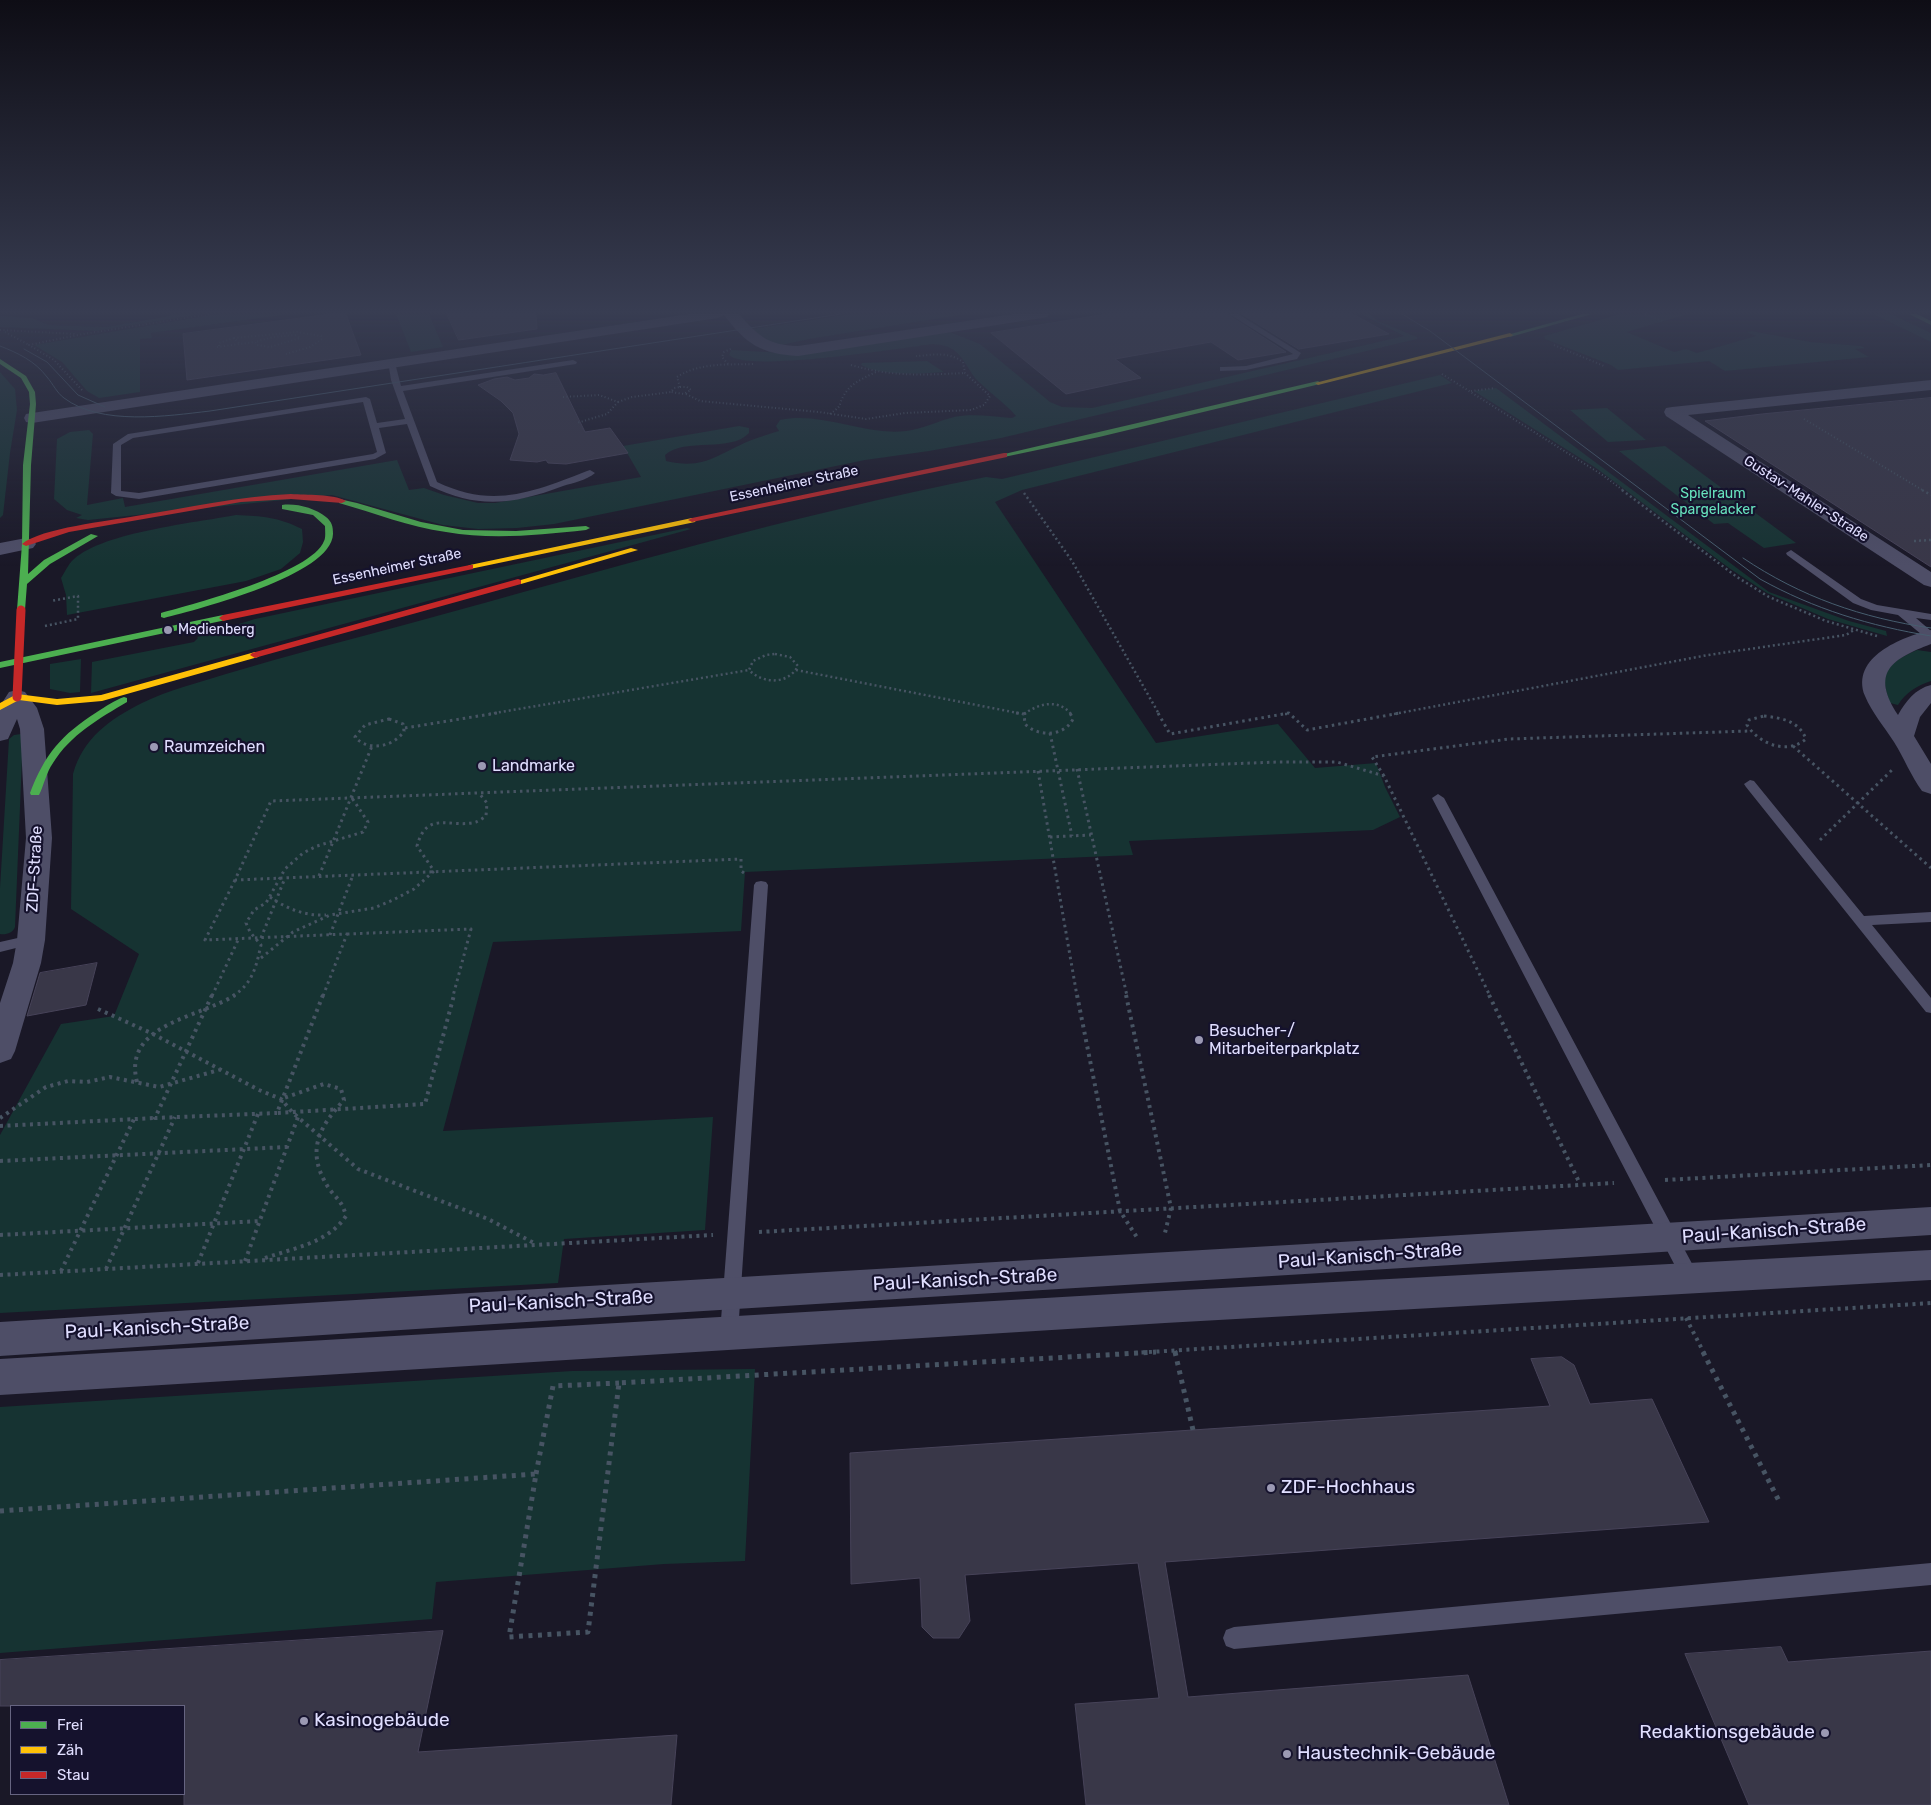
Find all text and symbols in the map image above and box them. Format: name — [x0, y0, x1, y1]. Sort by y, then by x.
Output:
street label: Gustav-Mahler-Straße — [1740, 452, 1872, 546]
street label: Essenheimer Straße — [728, 462, 860, 506]
park label: Spielraum Spargelacker — [1670, 486, 1756, 518]
street label: Essenheimer Straße — [331, 545, 463, 589]
place label: Medienberg — [178, 622, 255, 638]
marker: Medienberg — [162, 624, 174, 636]
place label: Raumzeichen — [164, 737, 265, 757]
marker: Raumzeichen — [148, 741, 160, 753]
place label: Landmarke — [492, 756, 575, 776]
marker: Landmarke — [476, 760, 488, 772]
street label: ZDF-Straße — [23, 825, 47, 913]
place label: Besucher-/ Mitarbeiterparkplatz — [1209, 1021, 1360, 1059]
marker: Besucher-/ Mitarbeiterparkplatz — [1193, 1034, 1205, 1046]
street label: Paul-Kanisch-Straße — [1681, 1213, 1867, 1249]
street label: Paul-Kanisch-Straße — [1277, 1238, 1463, 1274]
street label: Paul-Kanisch-Straße — [872, 1264, 1058, 1296]
street label: Paul-Kanisch-Straße — [468, 1286, 654, 1318]
street label: Paul-Kanisch-Straße — [64, 1312, 250, 1344]
place label: ZDF-Hochhaus — [1281, 1477, 1415, 1499]
marker: ZDF-Hochhaus — [1265, 1482, 1277, 1494]
legend — [10, 1705, 185, 1795]
place label: Kasinogebäude — [314, 1710, 450, 1732]
marker: Kasinogebäude — [298, 1715, 310, 1727]
text: Frei — [57, 1716, 83, 1734]
place label: Redaktionsgebäude — [1639, 1722, 1815, 1744]
marker: Redaktionsgebäude — [1819, 1727, 1831, 1739]
text: Zäh — [57, 1741, 83, 1759]
place label: Haustechnik-Gebäude — [1297, 1743, 1495, 1765]
marker: Haustechnik-Gebäude — [1281, 1748, 1293, 1760]
text: Stau — [57, 1766, 90, 1784]

